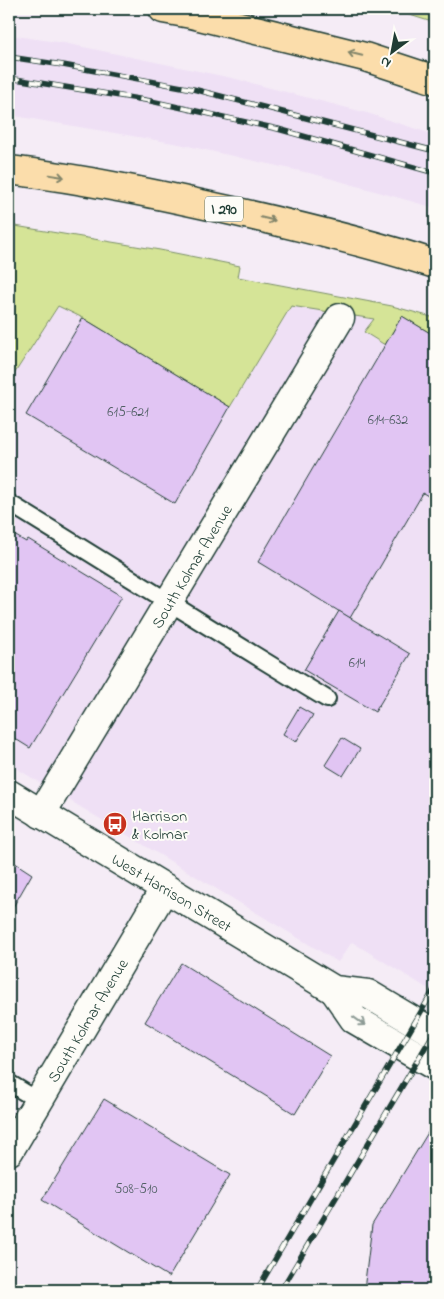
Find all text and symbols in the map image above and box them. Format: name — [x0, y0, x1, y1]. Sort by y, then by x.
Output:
north arrow — [366, 28, 416, 78]
one-way arrow — [348, 49, 364, 59]
text: N — [376, 50, 395, 73]
one-way arrow — [49, 172, 65, 182]
road number: I 290 — [205, 196, 243, 222]
one-way arrow — [259, 215, 275, 224]
house number: 615-621 — [107, 402, 149, 423]
house number: 614-632 — [368, 410, 408, 431]
street label: South Kolmar Avenue — [146, 500, 240, 634]
house number: 614 — [349, 653, 365, 674]
place label: Harrison & Kolmar — [132, 805, 188, 847]
bus stop icon: Harrison & Kolmar — [102, 811, 128, 837]
street label: West Harrison Street — [106, 848, 236, 939]
street label: South Kolmar Avenue — [42, 954, 136, 1088]
one-way arrow — [352, 1016, 366, 1026]
house number: 508-510 — [114, 1179, 158, 1200]

